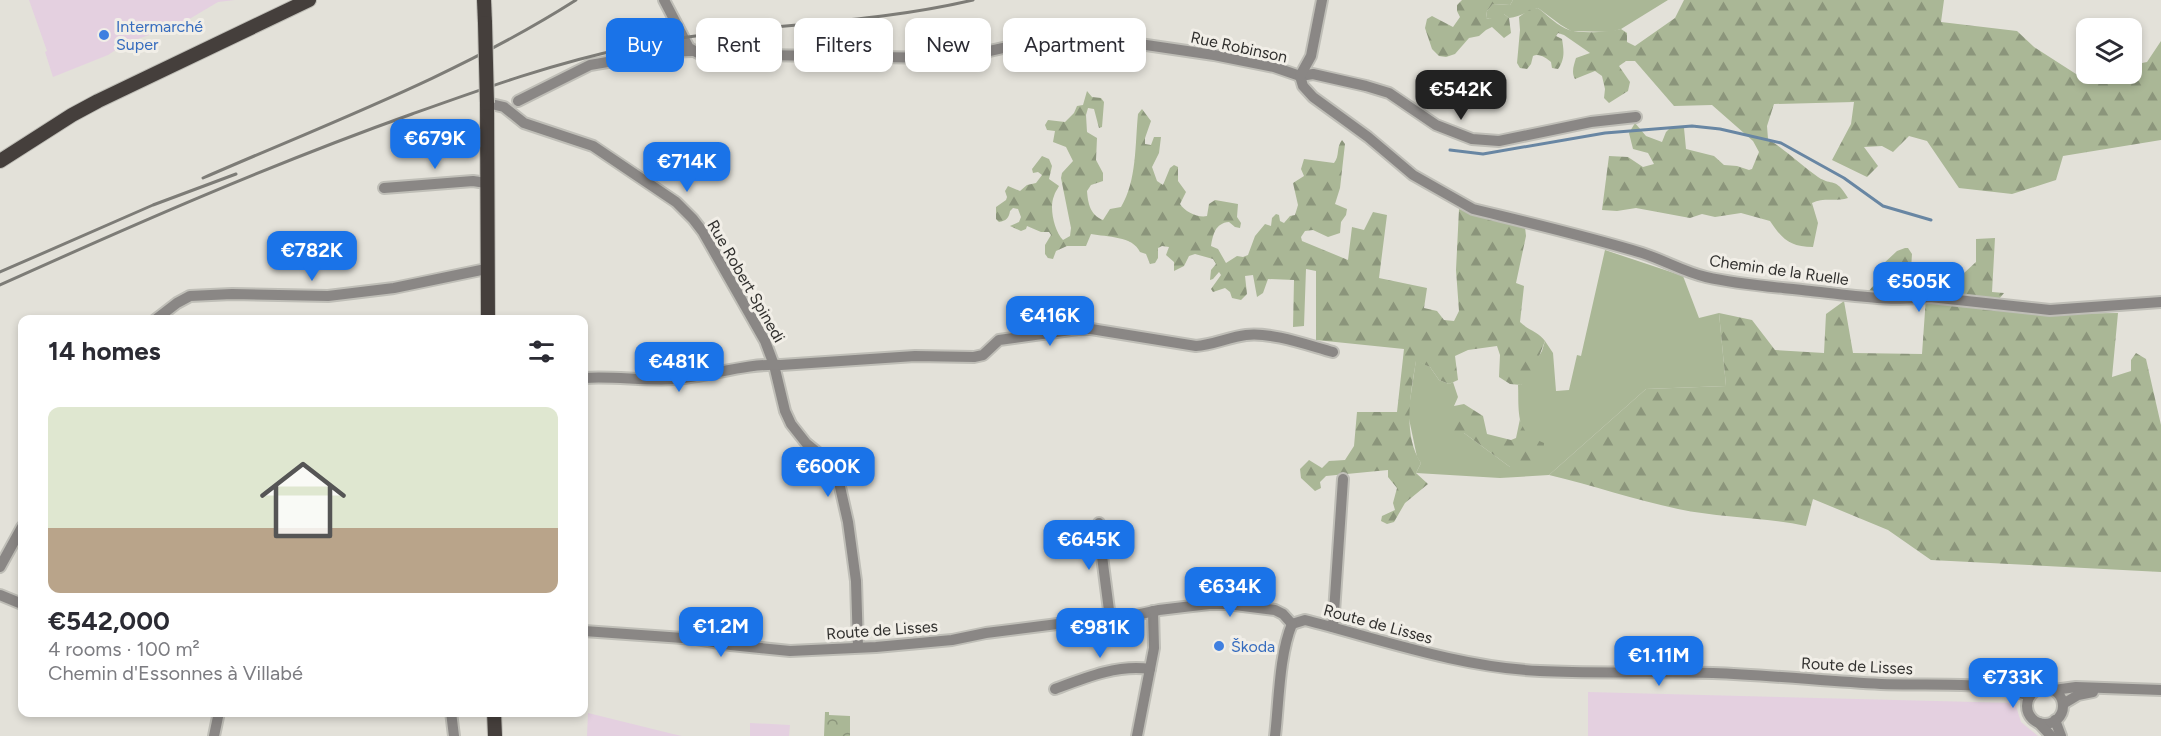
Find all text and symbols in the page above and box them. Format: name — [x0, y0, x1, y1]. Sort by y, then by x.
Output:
place label: Intermarché Super — [116, 17, 203, 54]
chip: Buy — [606, 18, 684, 72]
chip: Rent — [696, 18, 782, 72]
chip: Filters — [794, 18, 893, 72]
chip: New — [905, 18, 991, 72]
chip: Apartment — [1003, 18, 1146, 72]
map controls — [2076, 18, 2142, 84]
button: layers — [2076, 18, 2142, 84]
street label: Rue Robinson — [1189, 27, 1289, 67]
marker: Intermarché Super — [97, 28, 111, 42]
pin: €542K — [1419, 70, 1503, 121]
text: €542K — [1429, 77, 1493, 101]
pin: €679K — [393, 119, 477, 170]
text: €679K — [404, 126, 466, 150]
pin: €714K — [645, 142, 729, 193]
text: €714K — [657, 149, 717, 173]
street label: Rue Robert Spinedi — [703, 216, 789, 346]
pin: €782K — [270, 231, 354, 282]
text: €782K — [281, 238, 343, 262]
street label: Chemin de la Ruelle — [1708, 251, 1850, 289]
pin: €505K — [1877, 262, 1961, 313]
text: €505K — [1887, 269, 1951, 293]
pin: €416K — [1008, 296, 1092, 347]
text: €416K — [1020, 303, 1080, 327]
text: 14 homes — [48, 335, 161, 367]
icon: filters — [525, 335, 558, 368]
pin: €481K — [637, 342, 721, 393]
text: €481K — [649, 349, 709, 373]
icon: home — [249, 446, 357, 554]
pin: €600K — [786, 447, 870, 498]
text: €600K — [796, 454, 860, 478]
pin: €645K — [1047, 520, 1131, 571]
text: €645K — [1057, 527, 1121, 551]
pin: €634K — [1188, 567, 1272, 618]
text: €634K — [1199, 574, 1261, 598]
street label: Route de Lisses — [1321, 600, 1435, 648]
text: €542,000 — [48, 605, 170, 637]
pin: €1.2M — [679, 607, 763, 658]
pin: €981K — [1058, 608, 1142, 659]
text: €1.2M — [693, 614, 749, 638]
text: €981K — [1070, 615, 1130, 639]
street label: Route de Lisses — [825, 617, 939, 643]
pin: €1.11M — [1610, 636, 1708, 687]
text: 4 rooms · 100 m² — [48, 637, 200, 661]
place label: Škoda — [1231, 637, 1275, 656]
marker: Škoda — [1212, 639, 1226, 653]
text: €1.11M — [1628, 643, 1690, 667]
street label: Route de Lisses — [1801, 654, 1913, 678]
pin: €733K — [1971, 658, 2055, 709]
text: Chemin d'Essonnes à Villabé — [48, 661, 303, 685]
text: €733K — [1983, 665, 2043, 689]

